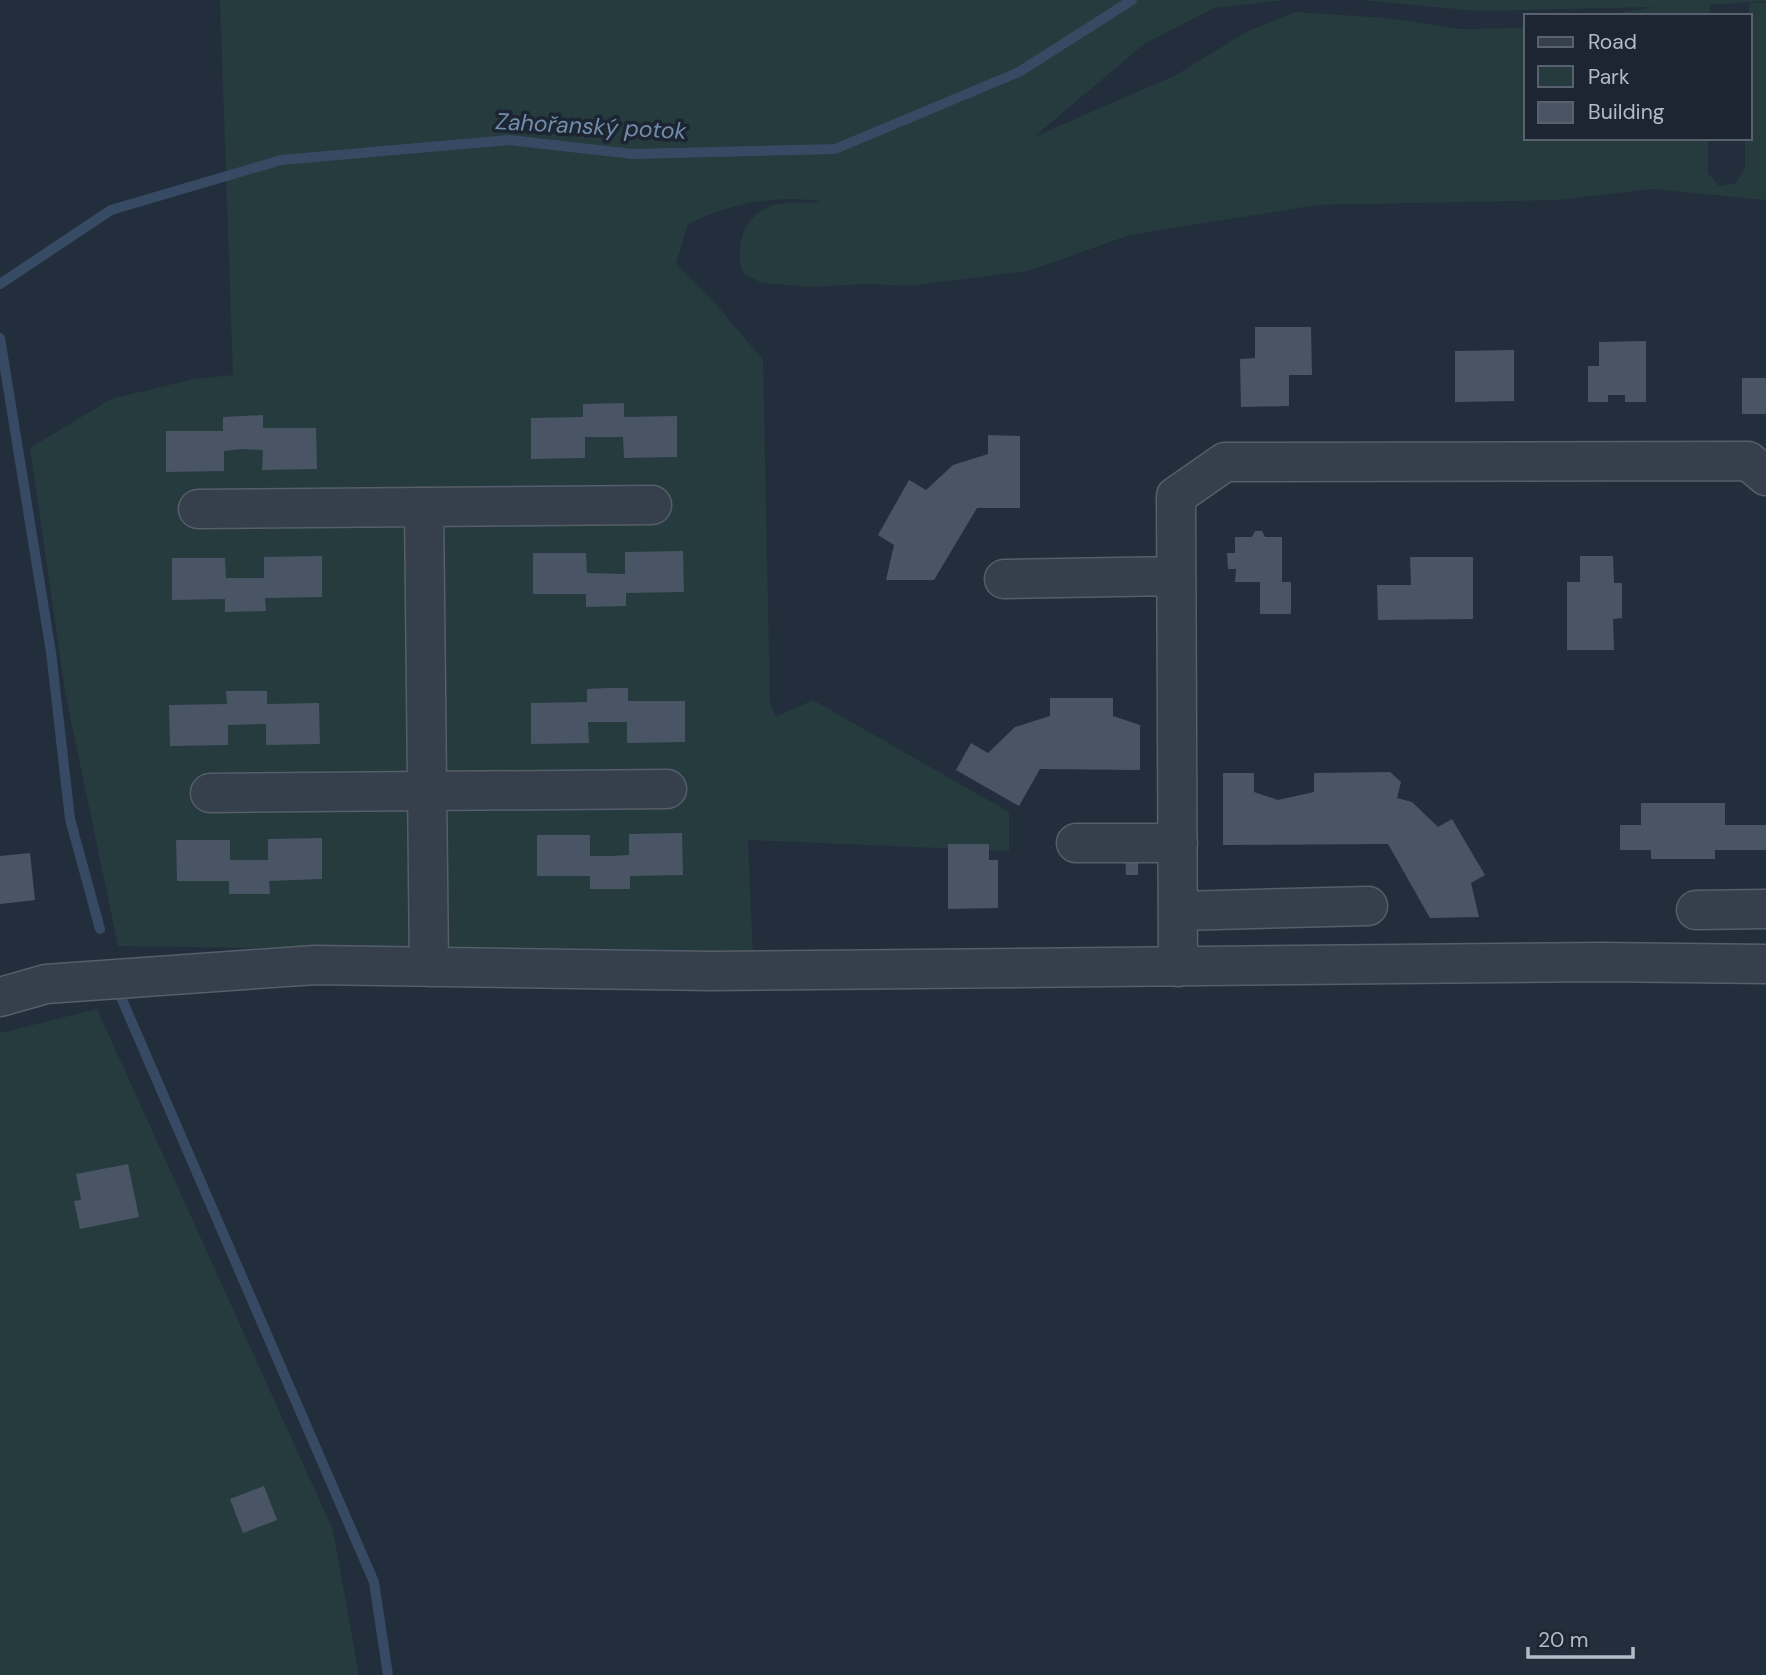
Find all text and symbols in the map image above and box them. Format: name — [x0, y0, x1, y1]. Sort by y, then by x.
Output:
legend — [1524, 14, 1752, 140]
text: Road — [1588, 28, 1637, 56]
text: Park — [1588, 63, 1630, 91]
text: Building — [1588, 98, 1665, 126]
water label: Zahořanský potok — [495, 106, 687, 146]
scale bar — [1528, 1616, 1633, 1660]
text: 20 m — [1538, 1626, 1589, 1654]

